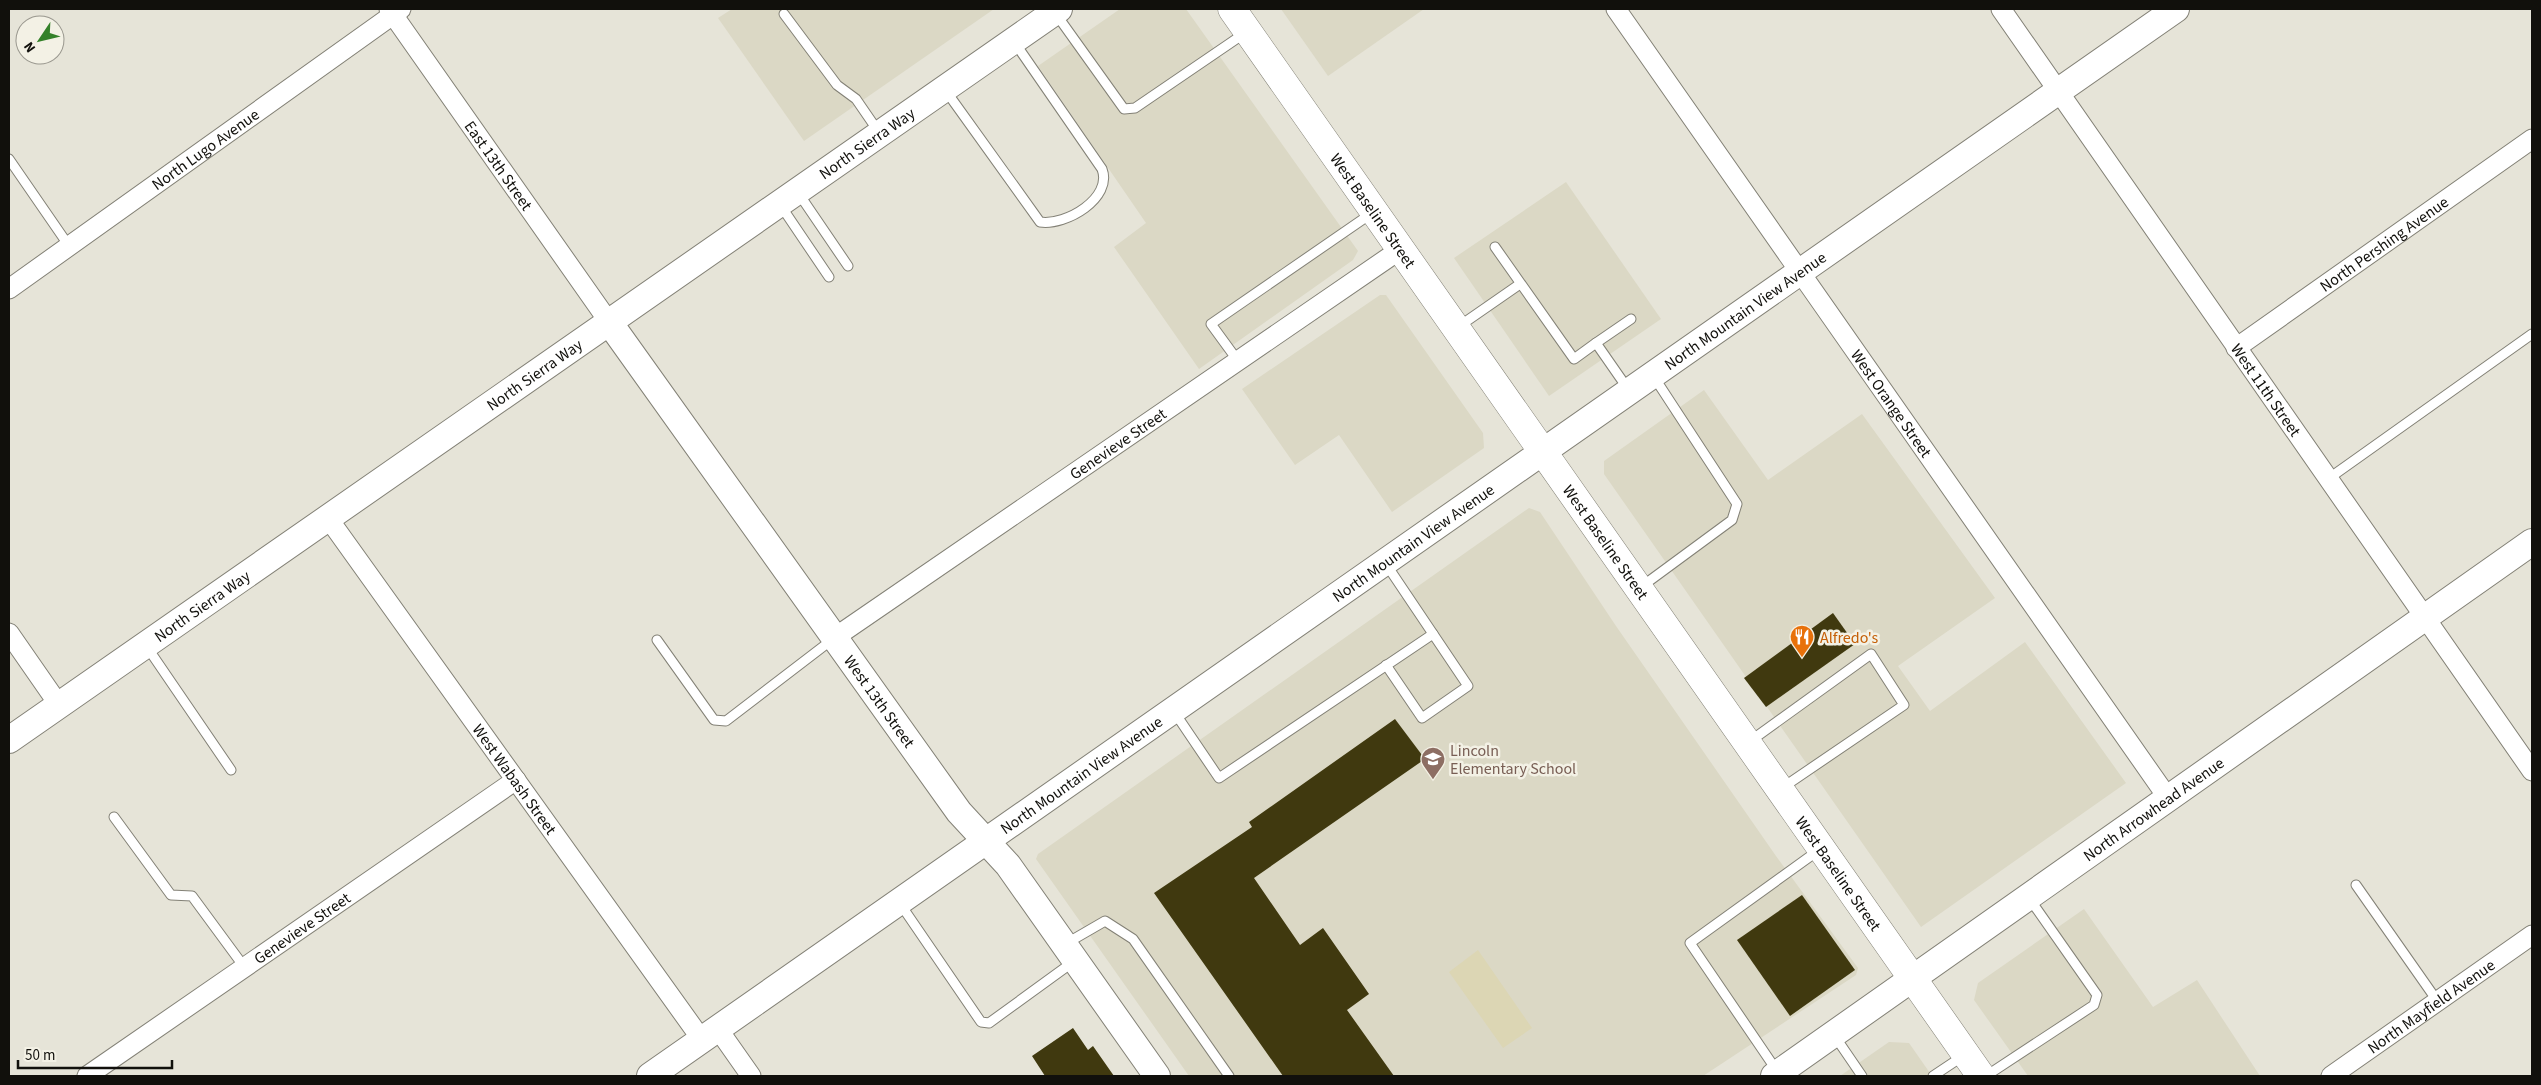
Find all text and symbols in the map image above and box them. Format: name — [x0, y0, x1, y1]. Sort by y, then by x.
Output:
north arrow — [15, 15, 65, 65]
text: N — [19, 37, 41, 56]
street label: North Sierra Way — [815, 102, 920, 185]
street label: North Lugo Avenue — [147, 104, 264, 196]
street label: East 13th Street — [459, 117, 538, 216]
street label: West Baseline Street — [1325, 149, 1421, 273]
street label: North Pershing Avenue — [2316, 191, 2453, 297]
street label: North Mountain View Avenue — [1660, 247, 1831, 376]
street label: North Sierra Way — [482, 334, 588, 416]
street label: West 11th Street — [2225, 339, 2306, 442]
street label: West Orange Street — [1845, 345, 1937, 463]
street label: Genevieve Street — [1066, 403, 1171, 485]
street label: North Mountain View Avenue — [1328, 479, 1499, 608]
street label: West Baseline Street — [1557, 481, 1654, 605]
street label: North Sierra Way — [150, 565, 255, 648]
restaurant icon: Alfredo's — [1789, 624, 1815, 658]
place label: Alfredo's — [1820, 627, 1879, 649]
street label: West 13th Street — [838, 651, 920, 753]
street label: North Mountain View Avenue — [996, 711, 1167, 840]
street label: West Wabash Street — [467, 720, 562, 840]
place label: Lincoln Elementary School — [1450, 740, 1576, 780]
school or university icon: Lincoln Elementary School — [1420, 746, 1446, 780]
street label: North Arrowhead Avenue — [2079, 752, 2229, 867]
street label: West Baseline Street — [1790, 812, 1886, 936]
street label: Genevieve Street — [250, 887, 356, 970]
street label: North Mayfield Avenue — [2363, 954, 2500, 1059]
scale bar — [18, 1038, 171, 1070]
text: 50 m — [25, 1045, 55, 1066]

